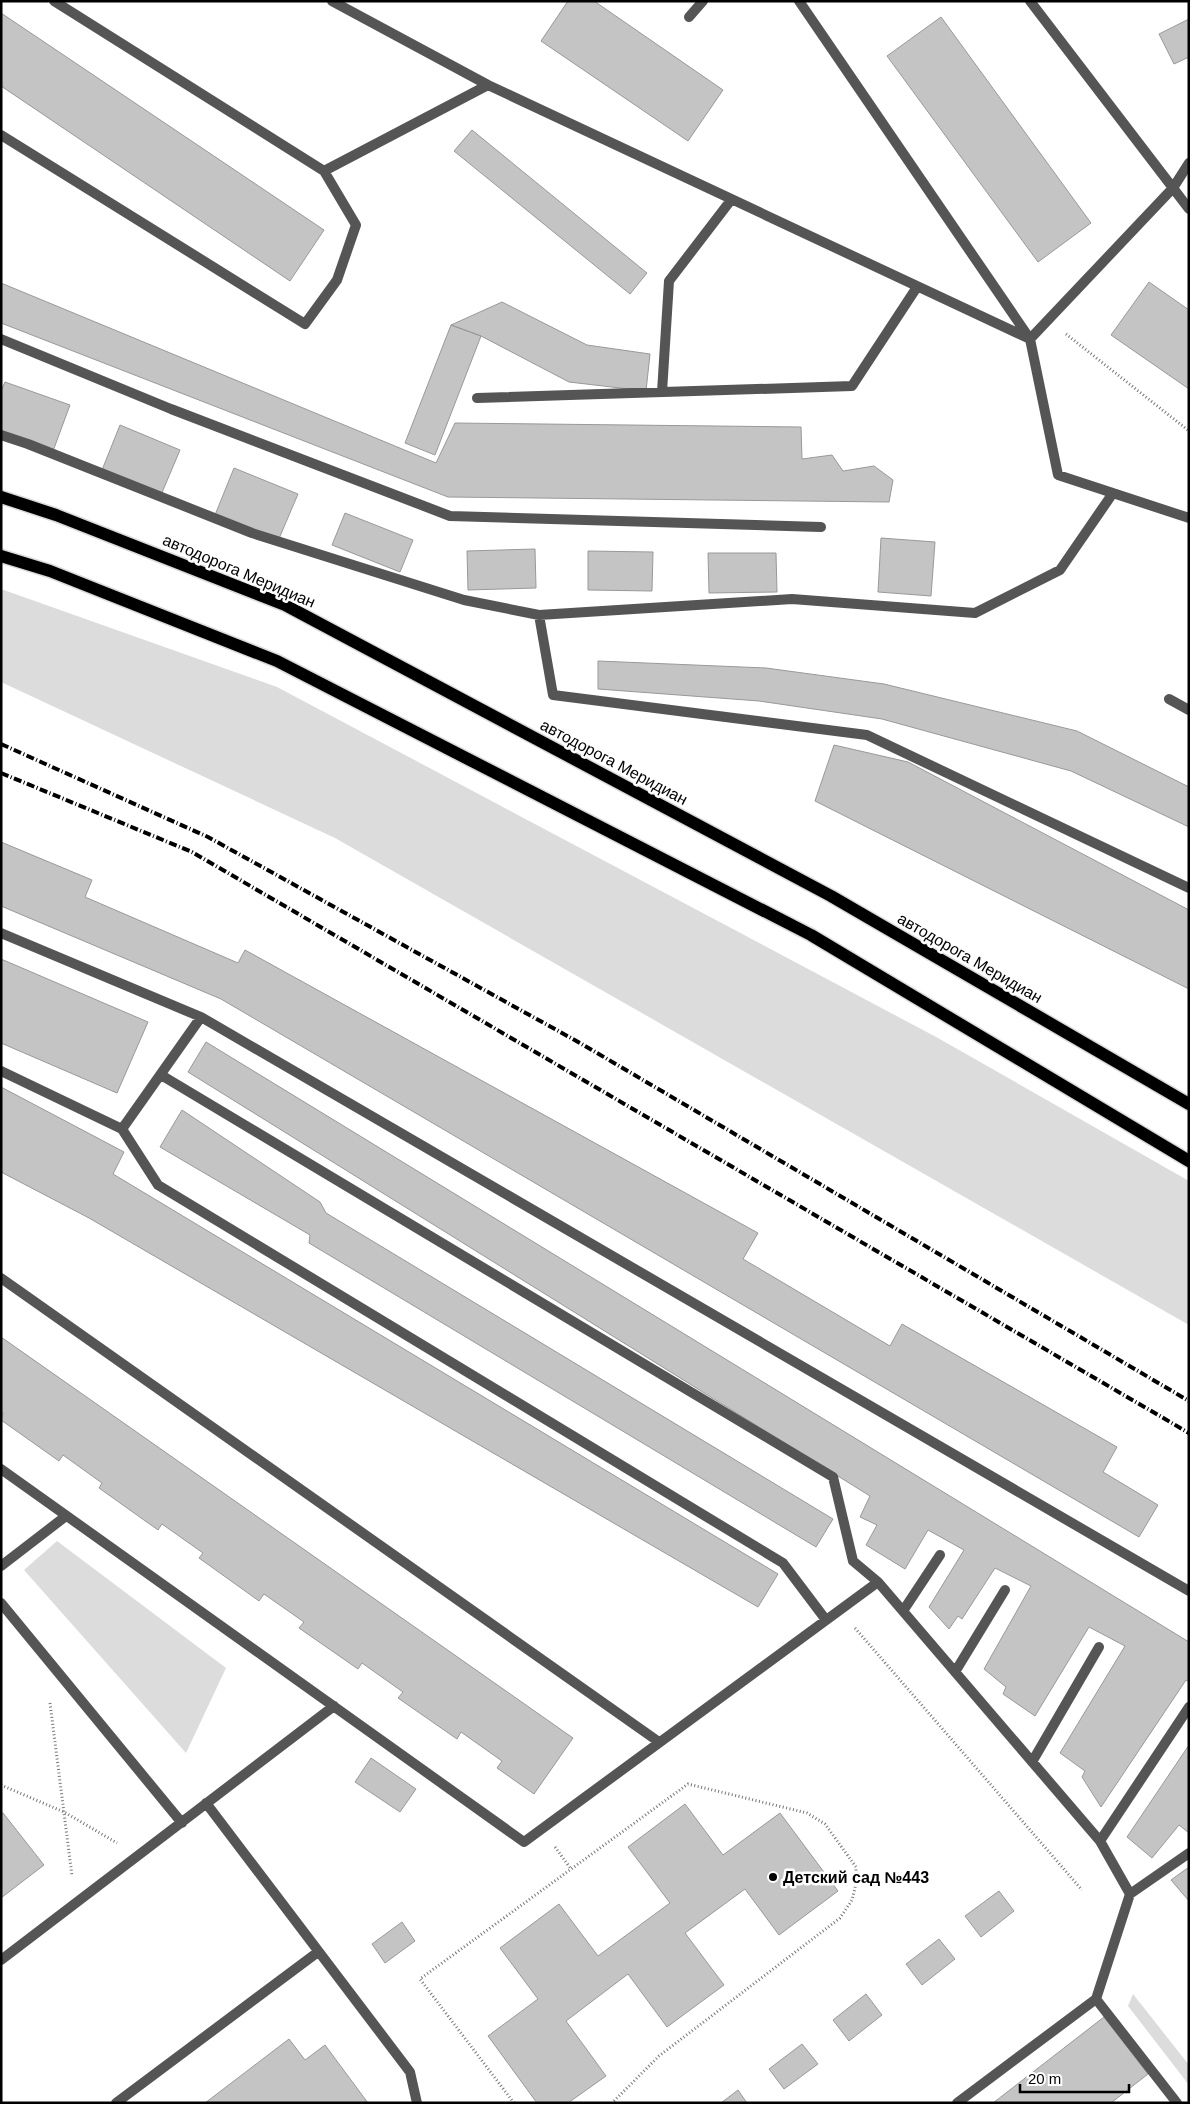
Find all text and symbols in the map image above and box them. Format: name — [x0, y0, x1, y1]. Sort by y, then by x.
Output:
street label: автодорога Меридиан — [160, 531, 318, 611]
street label: автодорога Меридиан — [538, 716, 690, 808]
street label: автодорога Меридиан — [895, 910, 1045, 1006]
place label: Детский сад №443 — [783, 1869, 929, 1886]
marker: Детский сад №443 — [767, 1871, 779, 1883]
scale bar — [1020, 2062, 1129, 2094]
text: 20 m — [1028, 2070, 1061, 2087]

